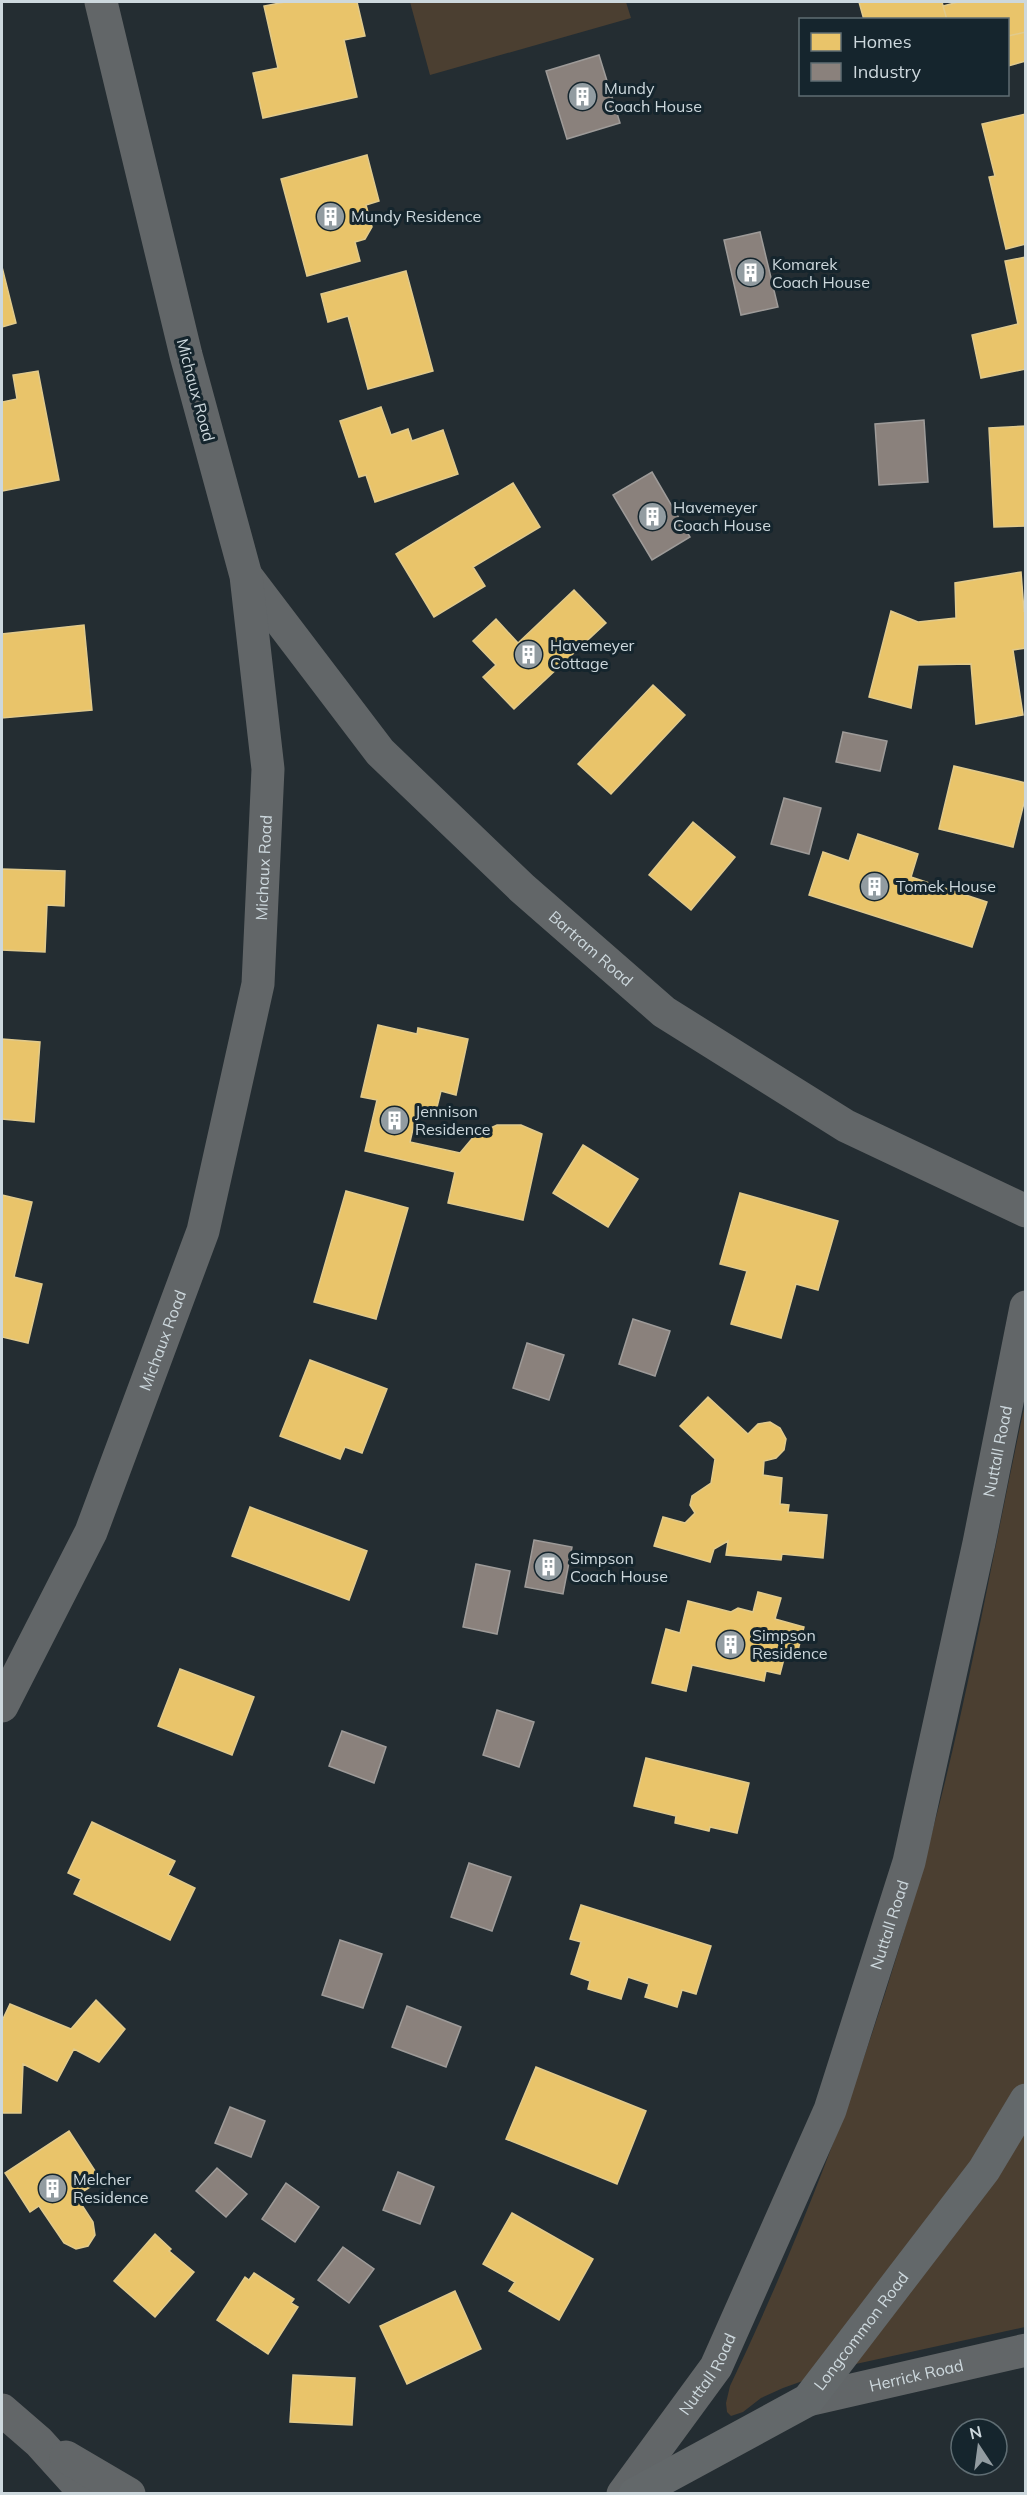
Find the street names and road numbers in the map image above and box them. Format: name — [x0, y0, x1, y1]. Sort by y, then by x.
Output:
street label: Michaux Road — [173, 336, 219, 444]
street label: Michaux Road — [251, 815, 276, 921]
street label: Bartram Road — [545, 906, 637, 990]
street label: Michaux Road — [135, 1287, 190, 1393]
street label: Nuttall Road — [978, 1404, 1016, 1499]
street label: Nuttall Road — [865, 1877, 913, 1972]
street label: Longcommon Road — [809, 2268, 913, 2394]
street label: Nuttall Road — [674, 2330, 740, 2419]
street label: Herrick Road — [867, 2355, 965, 2396]

